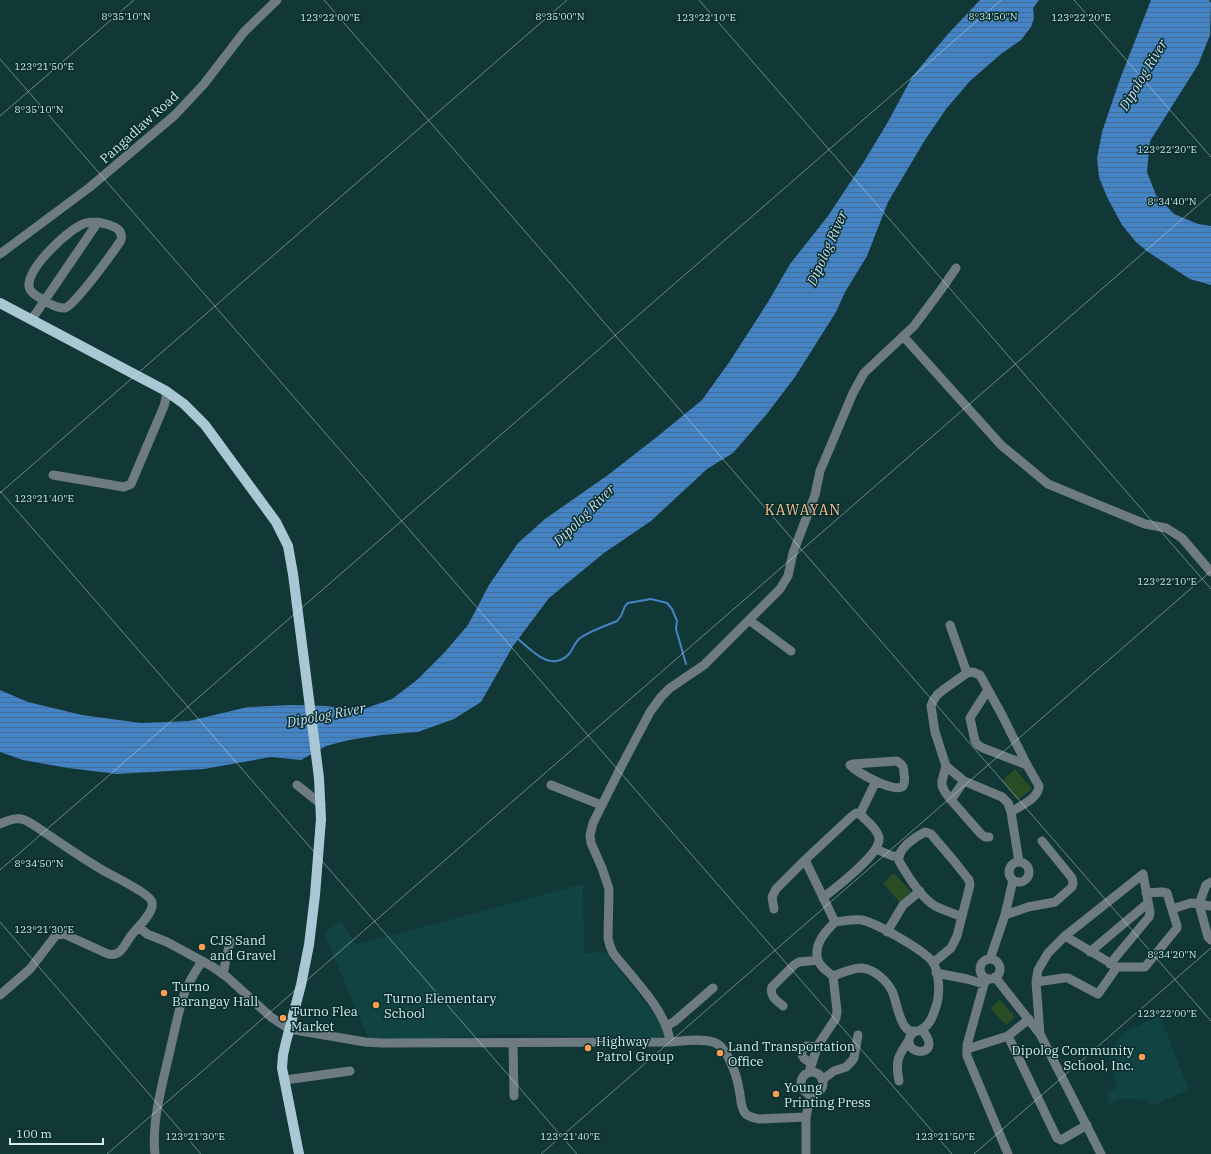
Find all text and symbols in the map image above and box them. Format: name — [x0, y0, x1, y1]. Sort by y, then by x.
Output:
text: 8°35'10"N — [102, 10, 151, 23]
text: 8°35'00"N — [536, 10, 585, 23]
text: 8°34'50"N — [969, 10, 1018, 23]
text: 123°22'00"E — [300, 11, 360, 24]
text: 123°22'10"E — [676, 11, 736, 24]
text: 123°22'20"E — [1051, 11, 1111, 24]
water label: Dipolog River — [1114, 35, 1172, 115]
text: 123°21'50"E — [14, 60, 74, 73]
street label: Pangadlaw Road — [96, 87, 182, 167]
text: 8°35'10"N — [15, 103, 64, 116]
text: 123°22'20"E — [1137, 143, 1197, 156]
text: 8°34'40"N — [1148, 195, 1197, 208]
water label: Dipolog River — [802, 207, 852, 289]
water label: Dipolog River — [549, 480, 619, 550]
text: 123°21'40"E — [14, 492, 74, 505]
district label: KAWAYAN — [765, 501, 841, 519]
text: 123°22'10"E — [1137, 575, 1197, 588]
water label: Dipolog River — [284, 698, 368, 732]
text: 8°34'50"N — [15, 857, 64, 870]
text: 123°21'30"E — [14, 923, 74, 936]
place label: CJS Sand and Gravel — [210, 932, 276, 964]
marker: CJS Sand and Gravel — [197, 942, 207, 952]
text: 8°34'20"N — [1148, 948, 1197, 961]
place label: Turno Barangay Hall — [172, 978, 258, 1010]
marker: Turno Barangay Hall — [159, 988, 169, 998]
place label: Turno Elementary School — [384, 990, 496, 1022]
marker: Turno Elementary School — [371, 1000, 381, 1010]
place label: Turno Flea Market — [291, 1003, 358, 1035]
text: 123°22'00"E — [1137, 1007, 1197, 1020]
marker: Turno Flea Market — [278, 1013, 288, 1023]
place label: Highway Patrol Group — [596, 1033, 674, 1065]
place label: Land Transportation Office — [728, 1038, 855, 1070]
place label: Dipolog Community School, Inc. — [1012, 1042, 1134, 1074]
marker: Highway Patrol Group — [583, 1043, 593, 1053]
marker: Land Transportation Office — [715, 1048, 725, 1058]
marker: Dipolog Community School, Inc. — [1137, 1052, 1147, 1062]
place label: Young Printing Press — [784, 1079, 871, 1111]
marker: Young Printing Press — [771, 1089, 781, 1099]
scale bar — [10, 1120, 103, 1146]
text: 100 m — [16, 1126, 52, 1141]
text: 123°21'30"E — [165, 1130, 225, 1143]
text: 123°21'40"E — [540, 1130, 600, 1143]
text: 123°21'50"E — [915, 1130, 975, 1143]

